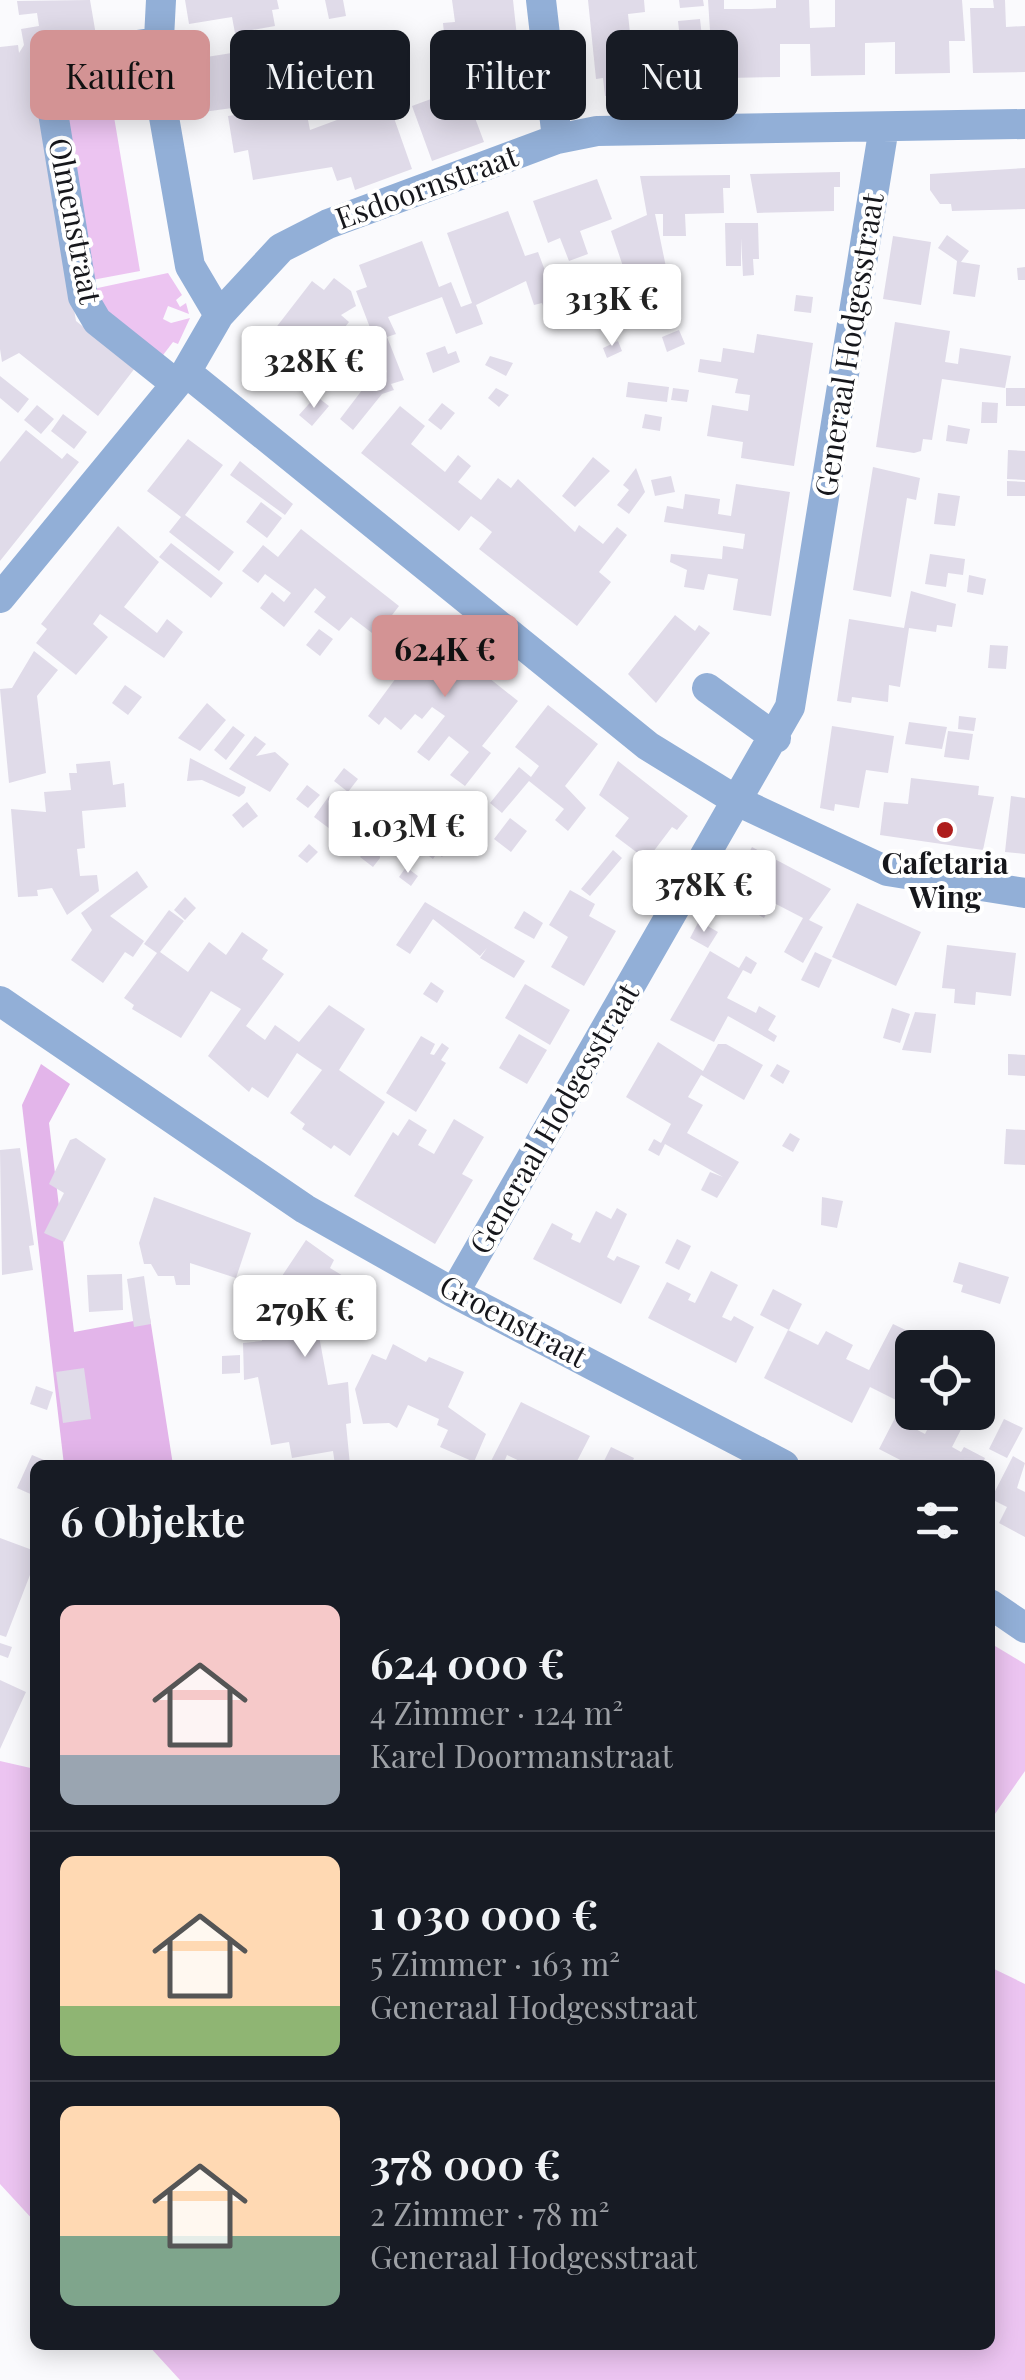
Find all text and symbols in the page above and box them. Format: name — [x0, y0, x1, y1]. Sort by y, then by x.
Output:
chip: Kaufen — [30, 30, 210, 120]
chip: Mieten — [230, 30, 410, 120]
chip: Filter — [430, 30, 586, 120]
chip: Neu — [606, 30, 738, 120]
street label: Olmenstraat — [40, 134, 112, 307]
street label: Esdoornstraat — [330, 135, 523, 238]
street label: Generaal Hodgesstraat — [804, 190, 892, 499]
pin: 313K € — [531, 264, 693, 349]
text: 313K € — [565, 275, 659, 318]
pin: 328K € — [233, 326, 395, 411]
text: 328K € — [264, 337, 364, 380]
pin: 624K € — [364, 615, 526, 700]
text: 624K € — [394, 626, 496, 669]
pin: 1.03M € — [316, 791, 500, 876]
text: 1.03M € — [351, 802, 465, 845]
marker: Cafetaria Wing — [934, 819, 956, 841]
place label: Cafetaria Wing — [882, 842, 1009, 916]
pin: 378K € — [623, 850, 785, 935]
text: 378K € — [655, 861, 753, 904]
street label: Generaal Hodgesstraat — [459, 975, 647, 1261]
street label: Groenstraat — [433, 1265, 595, 1376]
pin: 279K € — [224, 1275, 386, 1360]
text: 279K € — [255, 1286, 355, 1329]
map controls — [895, 1330, 995, 1430]
button: locate — [895, 1330, 995, 1430]
text: 6 Objekte — [60, 1492, 245, 1548]
icon: filters — [910, 1493, 965, 1548]
text: 624 000 € — [370, 1634, 565, 1690]
icon: home — [140, 1645, 260, 1765]
text: 4 Zimmer · 124 m² — [370, 1690, 623, 1733]
text: Karel Doormanstraat — [370, 1733, 673, 1776]
text: 1 030 000 € — [370, 1885, 598, 1941]
icon: home — [140, 1896, 260, 2016]
text: 5 Zimmer · 163 m² — [370, 1941, 620, 1984]
text: Generaal Hodgesstraat — [370, 1984, 697, 2027]
text: 378 000 € — [370, 2135, 561, 2191]
icon: home — [140, 2146, 260, 2266]
text: 2 Zimmer · 78 m² — [370, 2191, 610, 2234]
text: Generaal Hodgesstraat — [370, 2234, 697, 2277]

